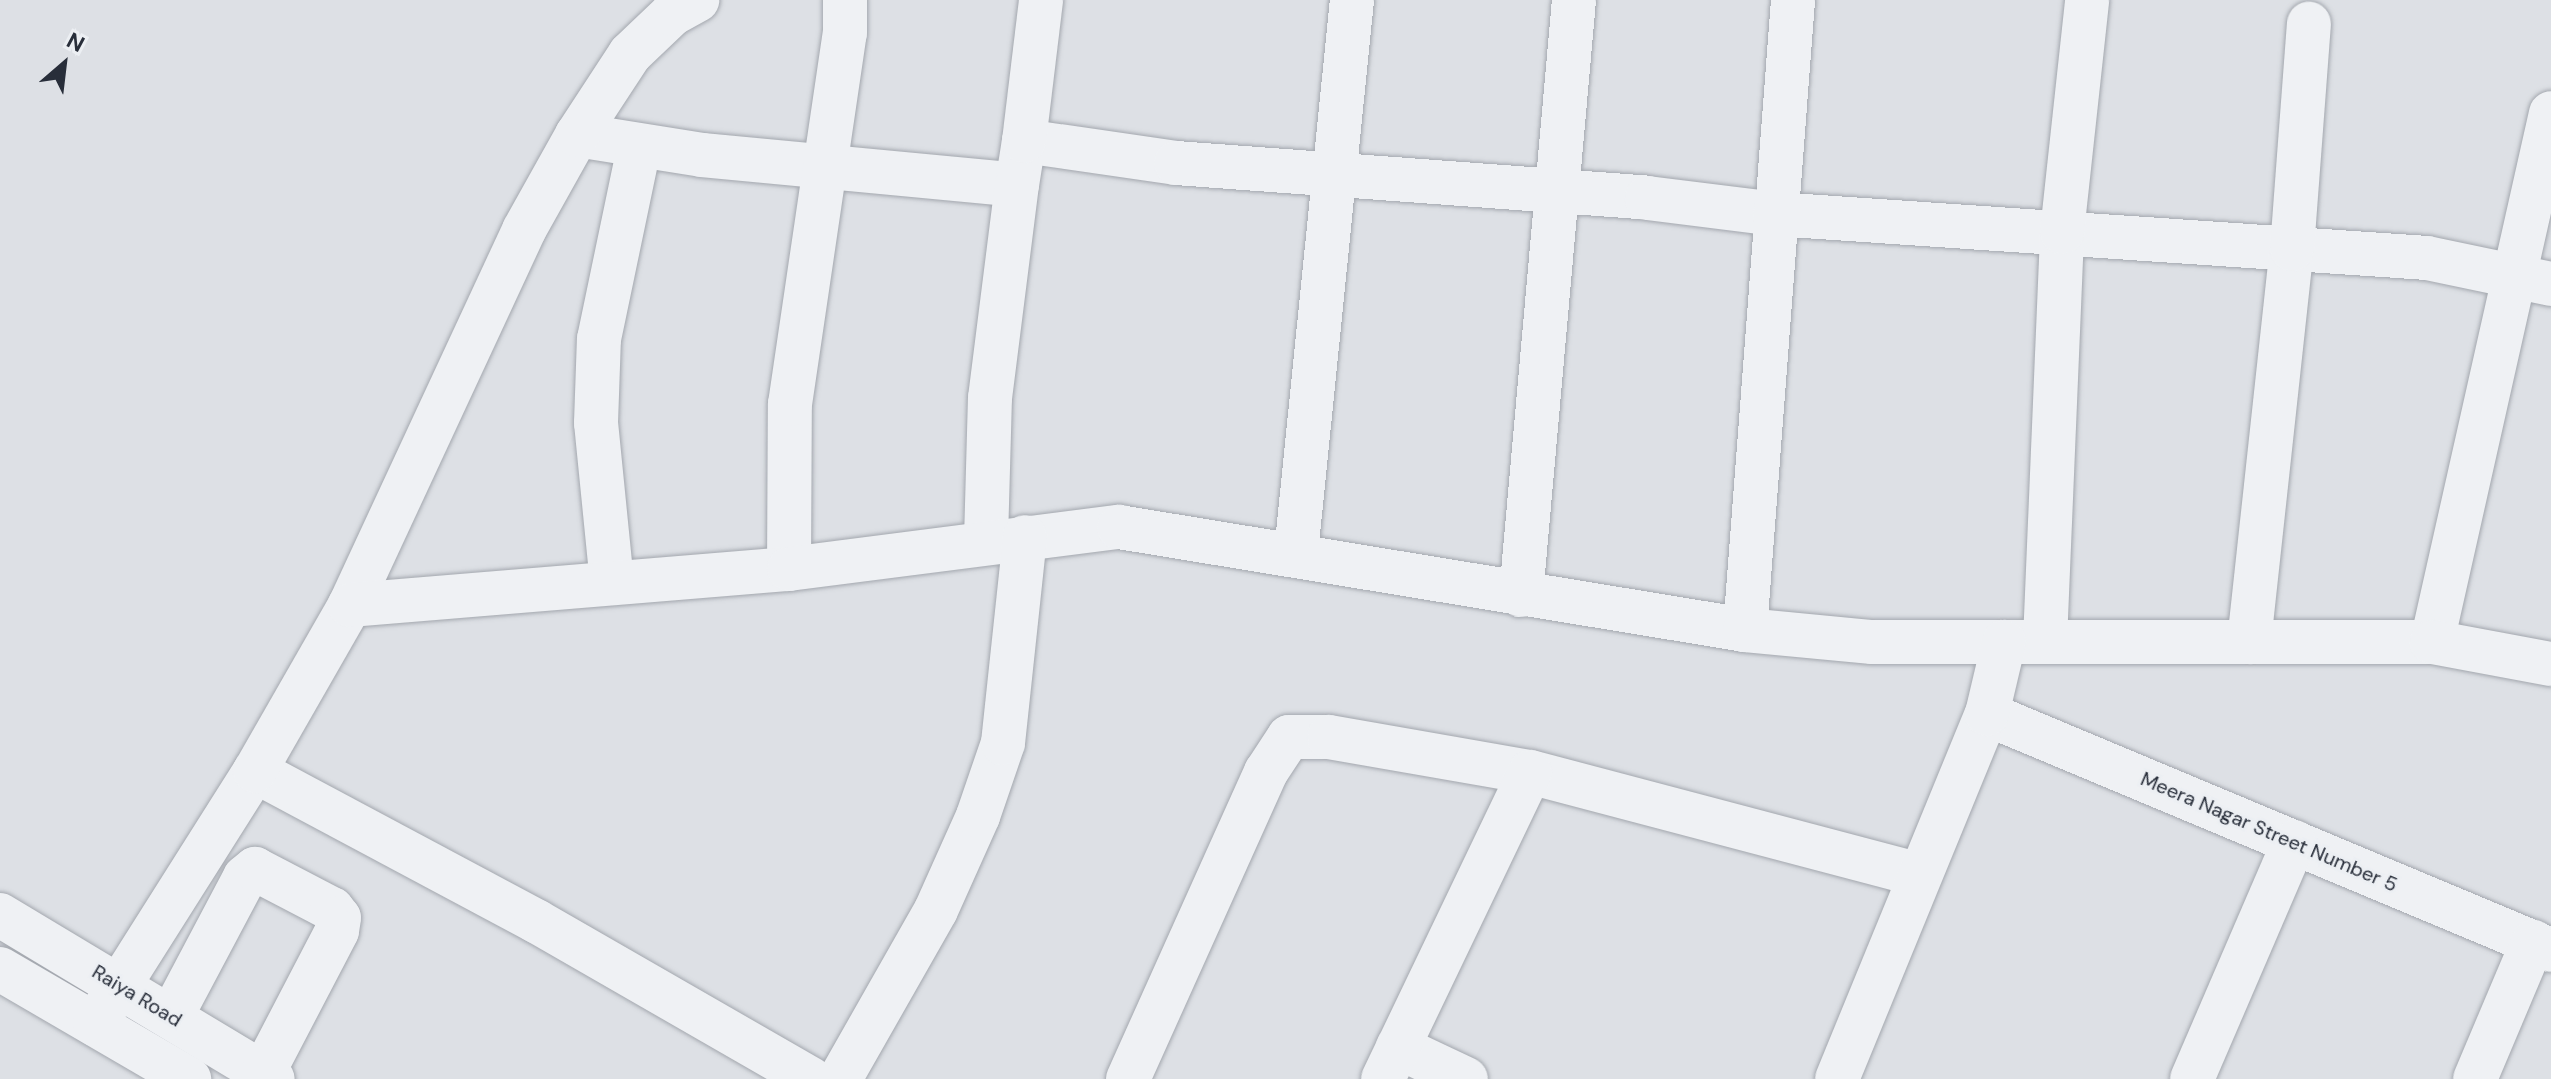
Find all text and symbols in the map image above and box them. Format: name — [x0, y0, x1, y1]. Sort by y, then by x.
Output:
north arrow — [24, 24, 104, 104]
text: N — [62, 26, 89, 59]
street label: Meera Nagar Street Number 5 — [2137, 767, 2401, 897]
street label: Raiya Road — [88, 960, 186, 1032]

